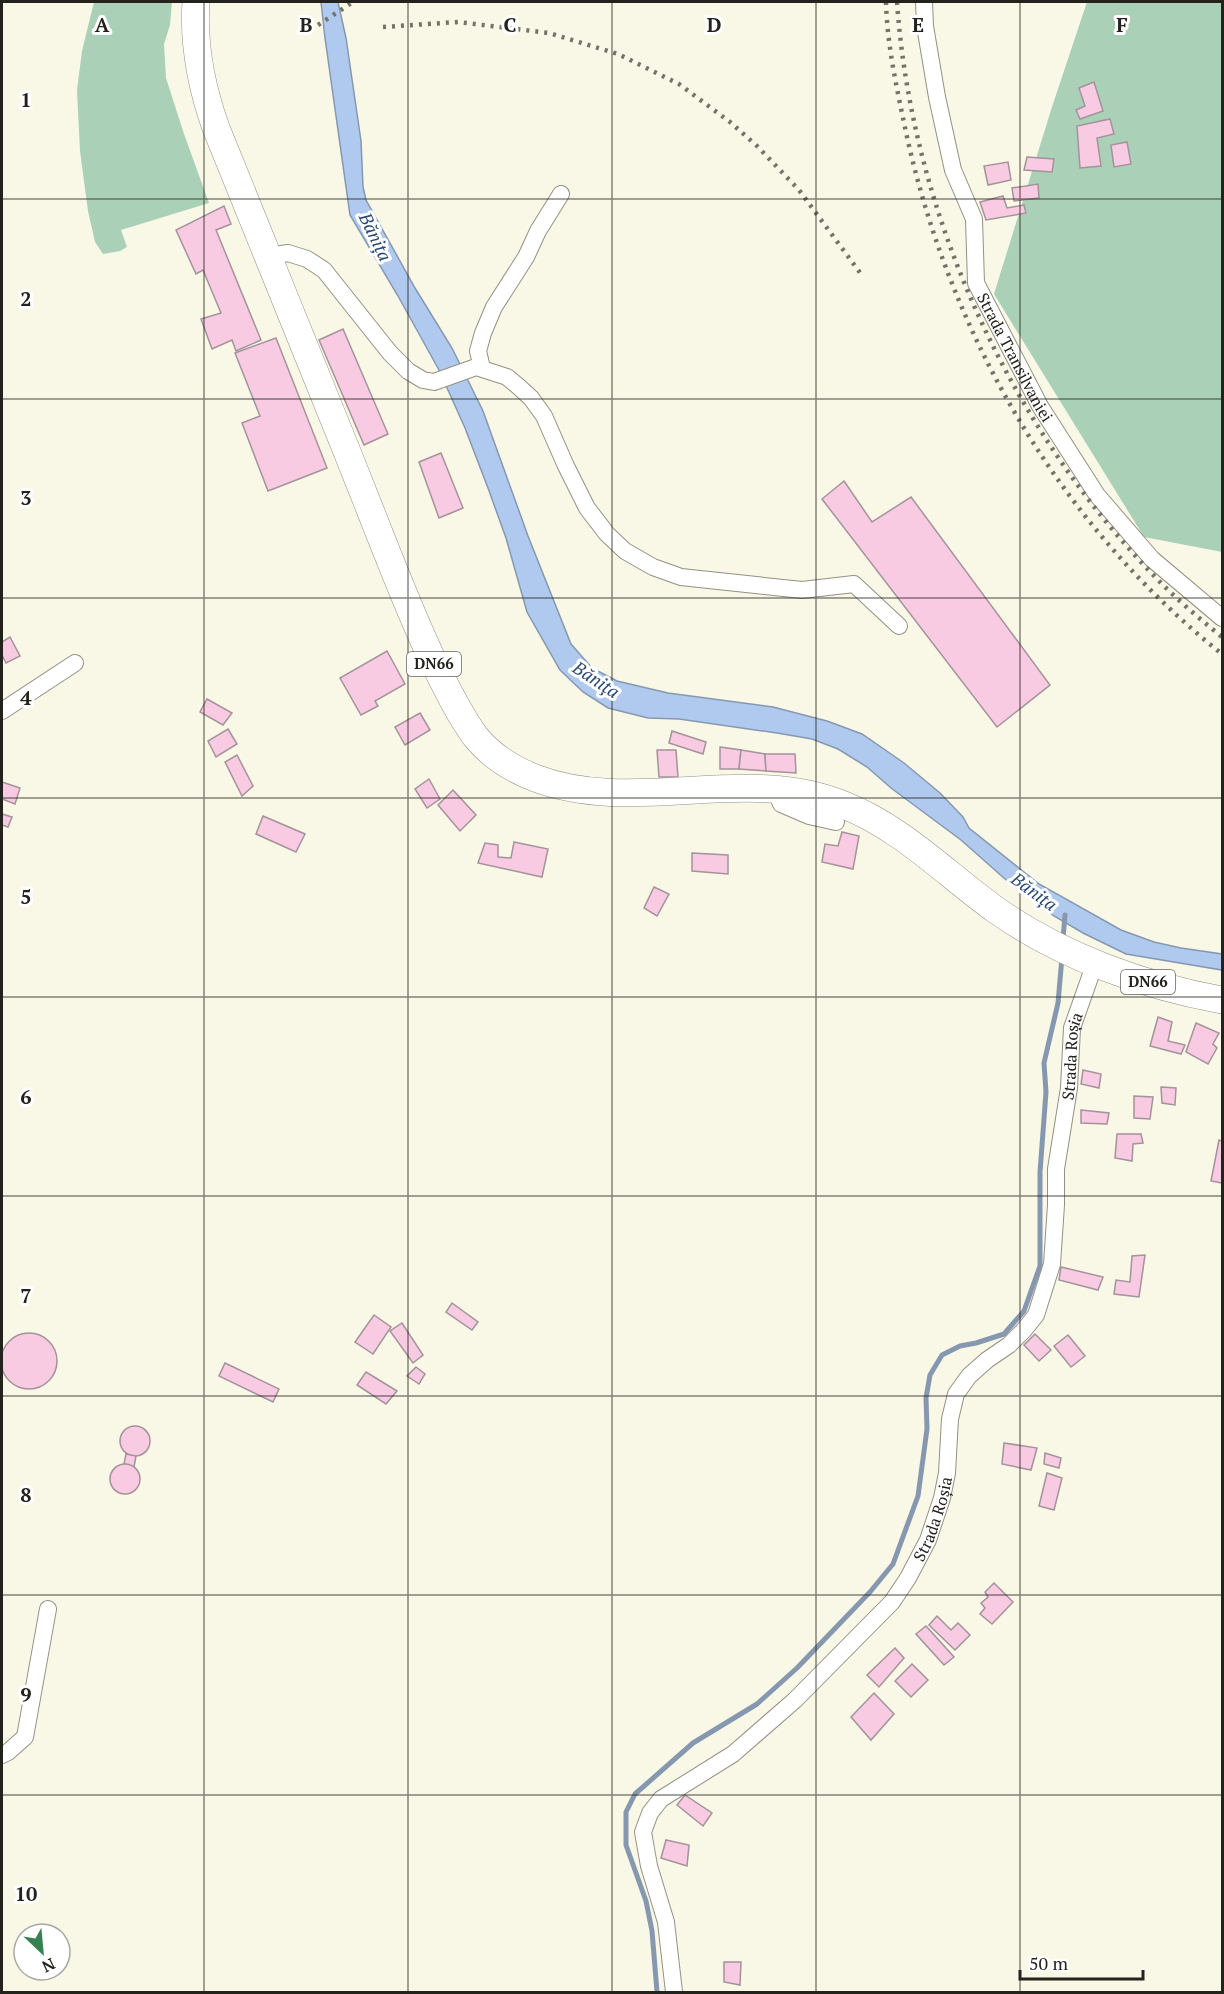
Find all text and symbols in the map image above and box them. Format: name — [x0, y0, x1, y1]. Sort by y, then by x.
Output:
text: A — [95, 11, 110, 38]
text: B — [300, 11, 313, 38]
text: C — [503, 11, 517, 38]
text: D — [707, 11, 721, 38]
text: E — [912, 11, 924, 38]
text: F — [1116, 11, 1128, 38]
text: 1 — [20, 86, 32, 113]
water label: Bănița — [353, 207, 398, 265]
text: 2 — [20, 285, 32, 312]
street label: Strada Transilvaniei — [972, 289, 1058, 426]
text: 3 — [20, 484, 32, 511]
road number: DN66 — [407, 652, 461, 676]
water label: Bănița — [568, 655, 625, 703]
text: 4 — [20, 684, 32, 711]
water label: Bănița — [1006, 866, 1062, 916]
text: 5 — [20, 883, 32, 910]
road number: DN66 — [1121, 970, 1175, 994]
street label: Strada Roșia — [1056, 1009, 1088, 1102]
text: 6 — [20, 1083, 32, 1110]
text: 7 — [20, 1282, 32, 1309]
street label: Strada Roșia — [908, 1475, 957, 1565]
text: 8 — [20, 1481, 32, 1508]
text: 9 — [20, 1681, 32, 1708]
text: 10 — [15, 1880, 37, 1907]
north arrow — [12, 1922, 72, 1982]
scale bar — [1020, 1943, 1143, 1981]
text: 50 m — [1029, 1951, 1069, 1975]
text: N — [38, 1953, 59, 1978]

